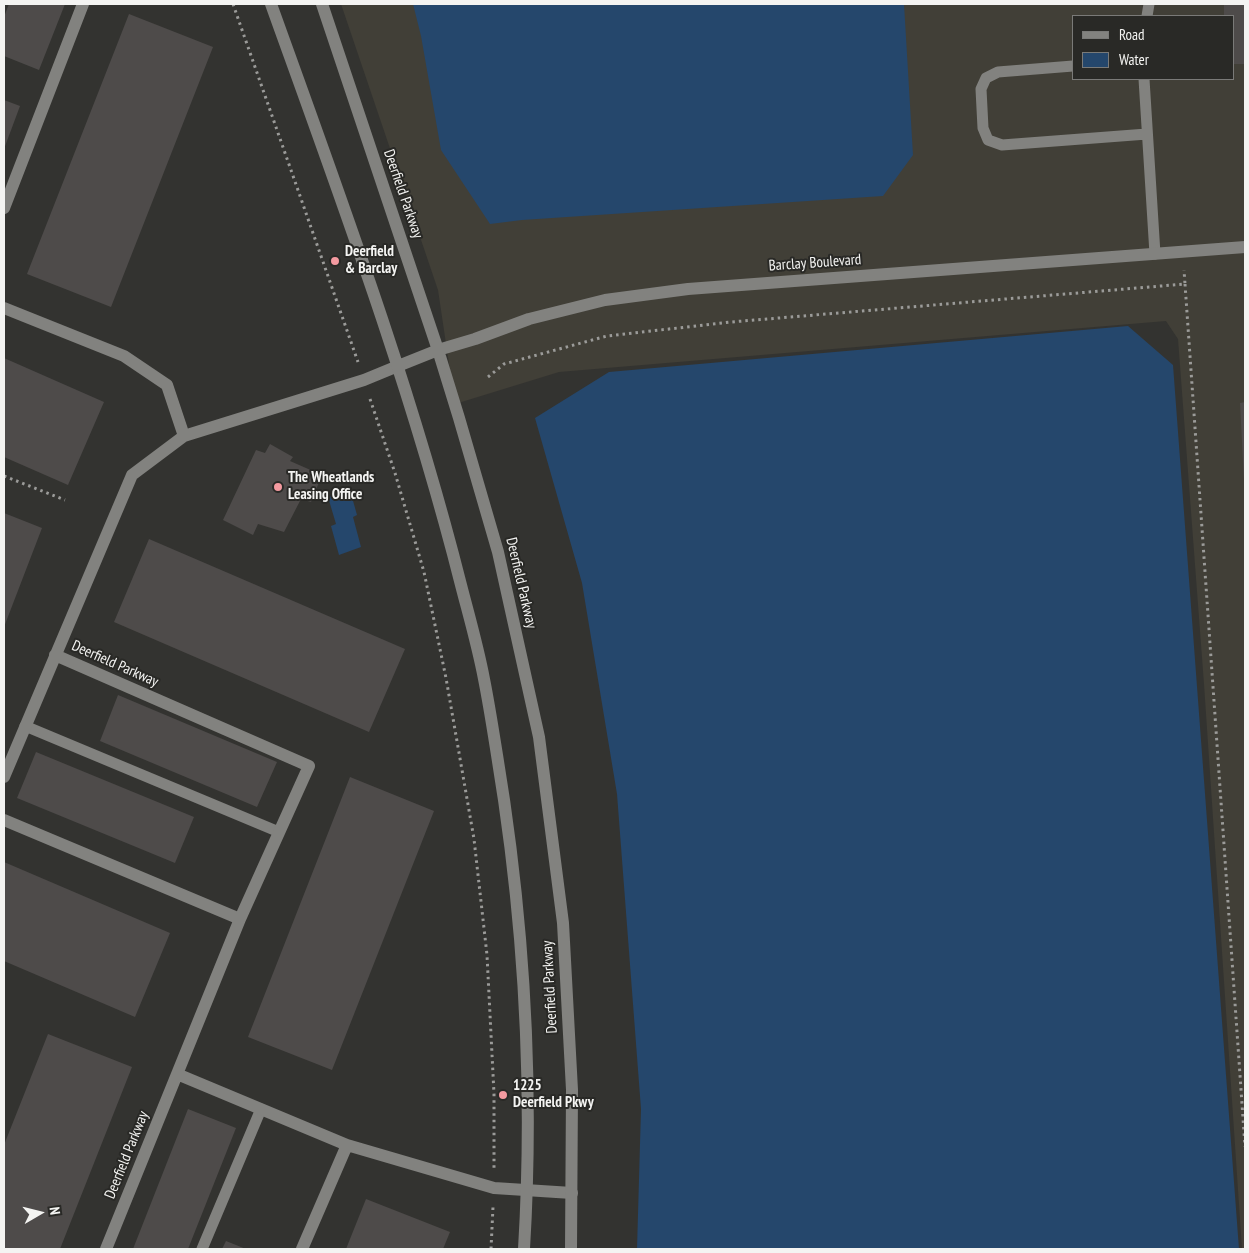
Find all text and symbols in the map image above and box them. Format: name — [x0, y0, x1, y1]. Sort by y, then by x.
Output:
legend — [1072, 15, 1234, 80]
text: Road — [1119, 25, 1145, 44]
text: Water — [1119, 50, 1149, 69]
street label: Deerfield Parkway — [379, 147, 427, 241]
place label: Deerfield & Barclay — [345, 243, 397, 278]
street label: Barclay Boulevard — [768, 251, 862, 275]
marker: Deerfield & Barclay — [329, 255, 341, 267]
place label: The Wheatlands Leasing Office — [288, 469, 374, 504]
marker: The Wheatlands Leasing Office — [272, 481, 284, 493]
street label: Deerfield Parkway — [502, 536, 540, 630]
street label: Deerfield Parkway — [69, 637, 161, 691]
street label: Deerfield Parkway — [539, 940, 561, 1034]
place label: 1225 Deerfield Pkwy — [513, 1077, 594, 1112]
marker: 1225 Deerfield Pkwy — [497, 1089, 509, 1101]
street label: Deerfield Parkway — [101, 1109, 153, 1201]
north arrow — [15, 1188, 65, 1238]
text: N — [45, 1206, 64, 1216]

